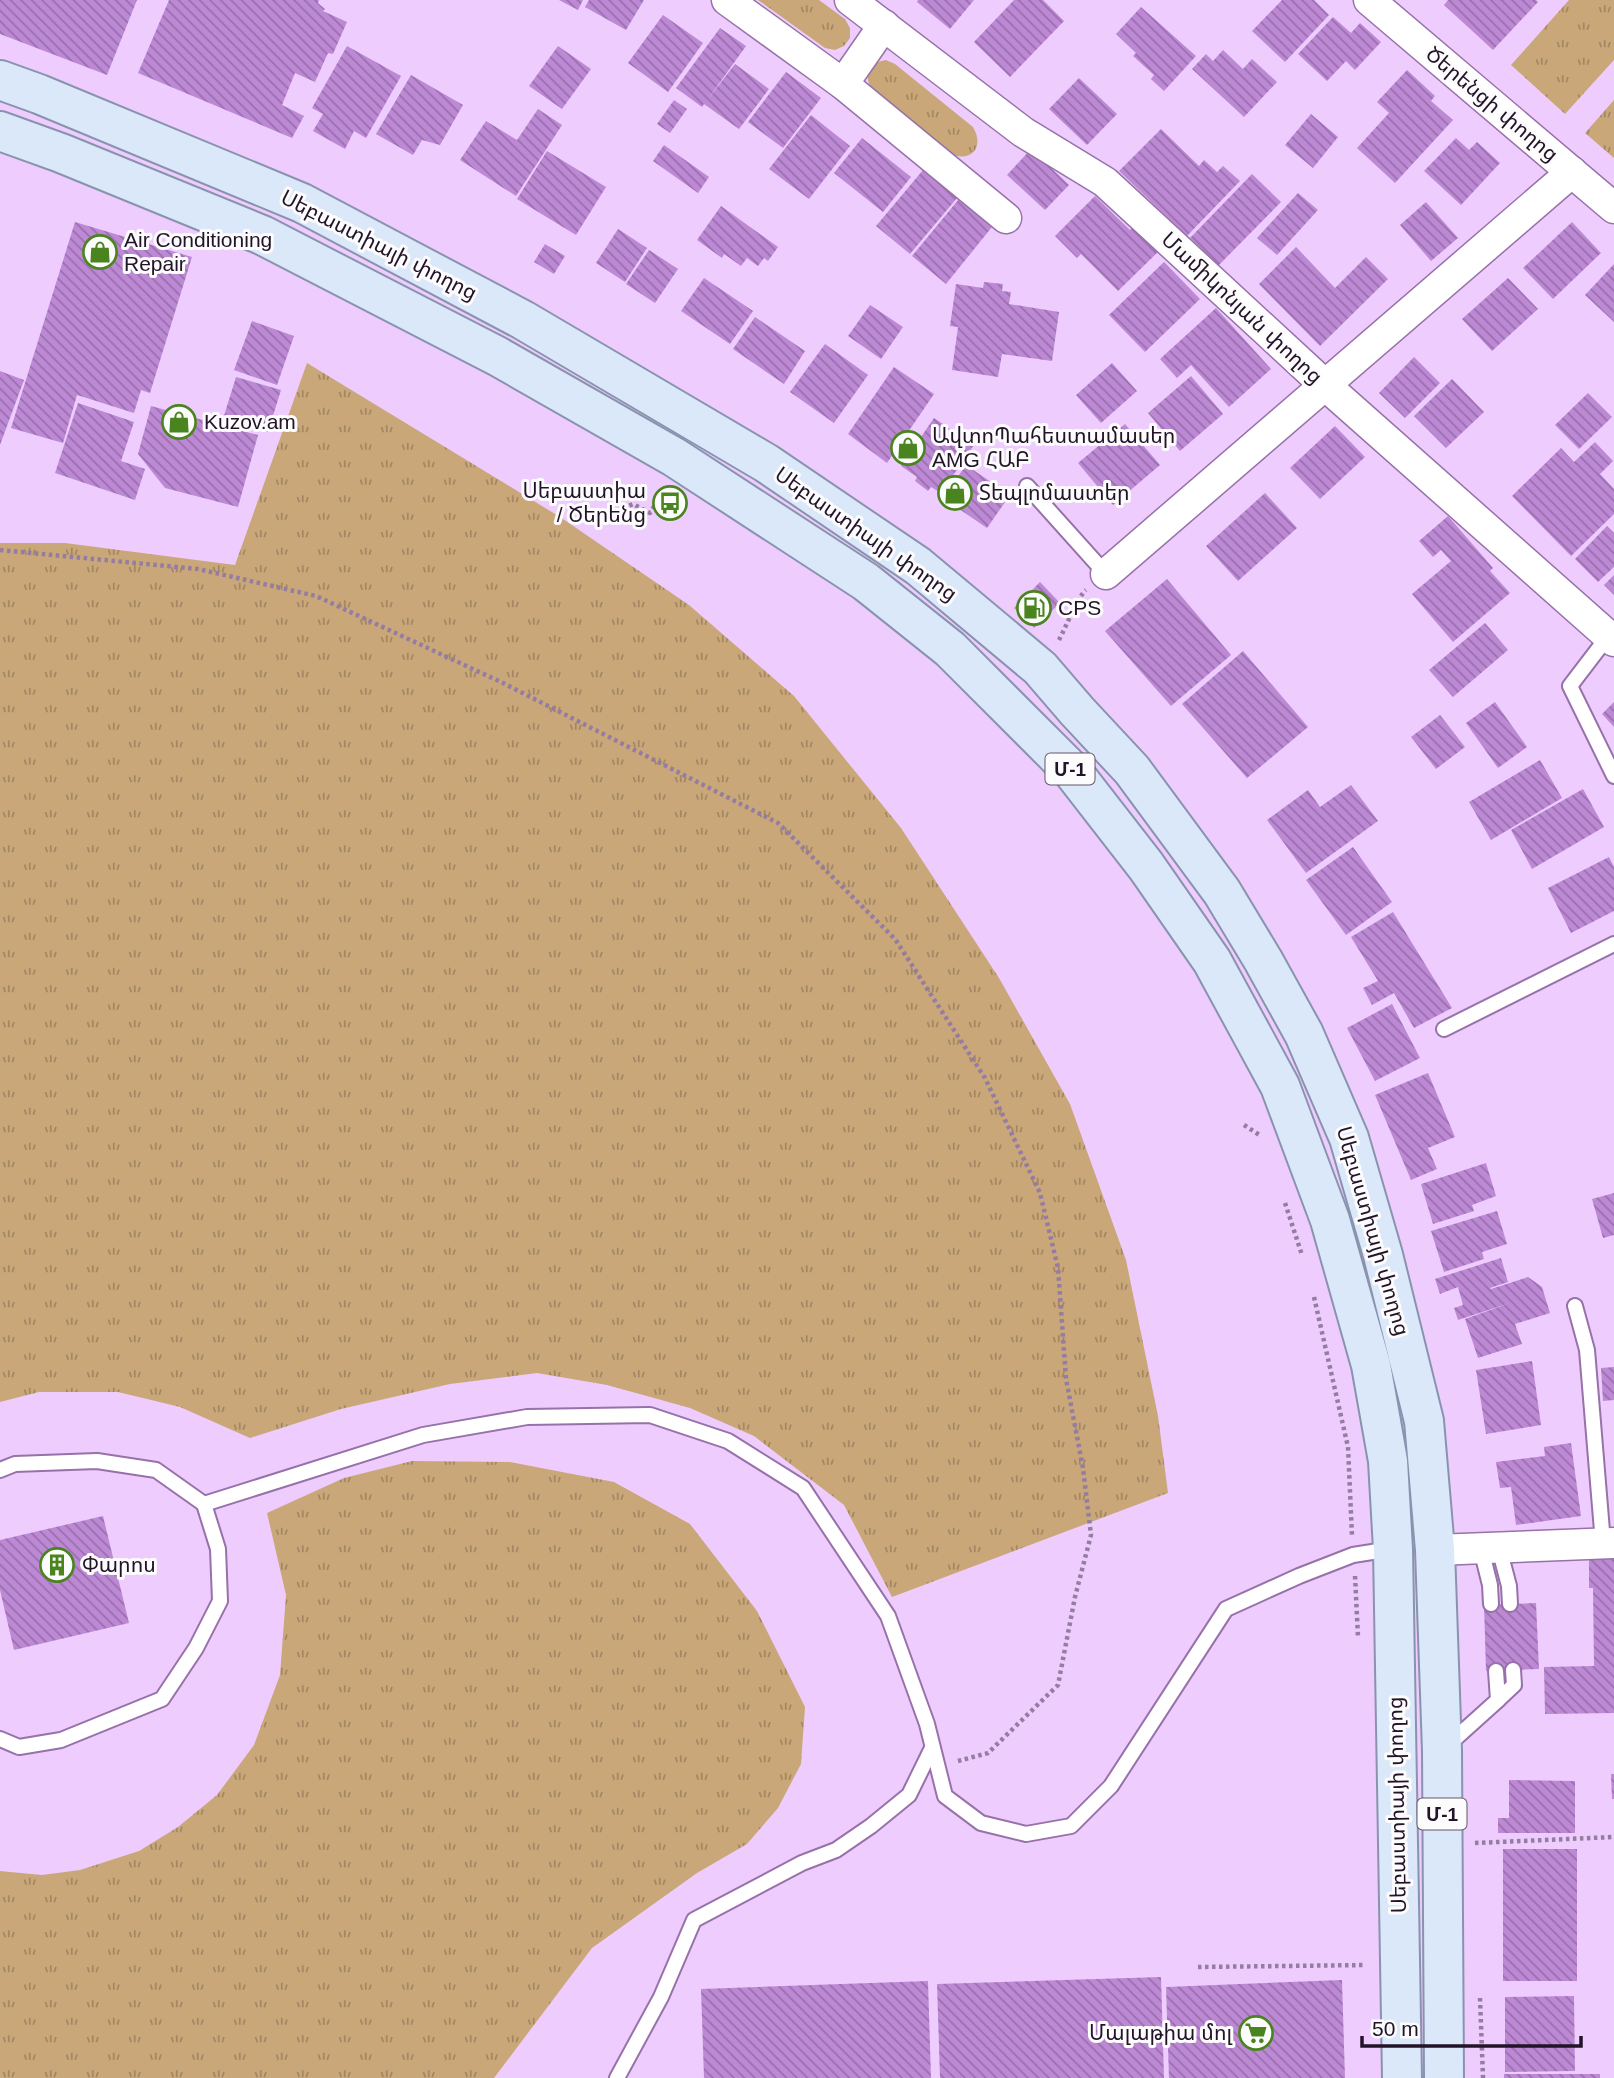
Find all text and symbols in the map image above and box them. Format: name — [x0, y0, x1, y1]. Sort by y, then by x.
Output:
street label: Ծերենցի փողոց — [1421, 42, 1563, 166]
street label: Սեբաստիայի փողոց — [277, 185, 481, 305]
street label: Մամիկոնյան փողոց — [1157, 227, 1327, 389]
place label: Air Conditioning Repair — [124, 228, 272, 275]
shop icon: Air Conditioning Repair — [81, 233, 119, 271]
shop icon: Kuzov.am — [160, 403, 198, 441]
place label: Kuzov.am — [204, 410, 296, 433]
place label: ԱվտոՊահեստամասեր AMG ՀԱԲ — [932, 424, 1175, 471]
shop icon: ԱվտոՊահեստամասեր AMG ՀԱԲ — [889, 429, 927, 467]
street label: Սեբաստիայի փողոց — [770, 462, 962, 606]
shop icon: Տեպլոմաստեր — [936, 474, 974, 512]
place label: Սեբաստիա / Ծերենց — [522, 479, 646, 527]
place label: Տեպլոմաստեր — [979, 481, 1130, 505]
bus stop icon: Սեբաստիա / Ծերենց — [651, 484, 689, 522]
fuel station icon: CPS — [1015, 589, 1053, 627]
place label: CPS — [1058, 596, 1101, 619]
road number: Մ-1 — [1046, 754, 1094, 784]
street label: Սեբաստիայի փողոց — [1332, 1124, 1414, 1338]
building icon: Փարոս — [38, 1546, 76, 1584]
place label: Փարոս — [82, 1553, 156, 1577]
street label: Սեբաստիայի փողոց — [1383, 1696, 1411, 1914]
road number: Մ-1 — [1418, 1798, 1466, 1830]
scale bar — [1362, 2004, 1581, 2048]
supermarket icon: Մալաթիա մոլ — [1237, 2014, 1275, 2052]
text: 50 m — [1372, 2017, 1419, 2040]
place label: Մալաթիա մոլ — [1089, 2021, 1232, 2045]

